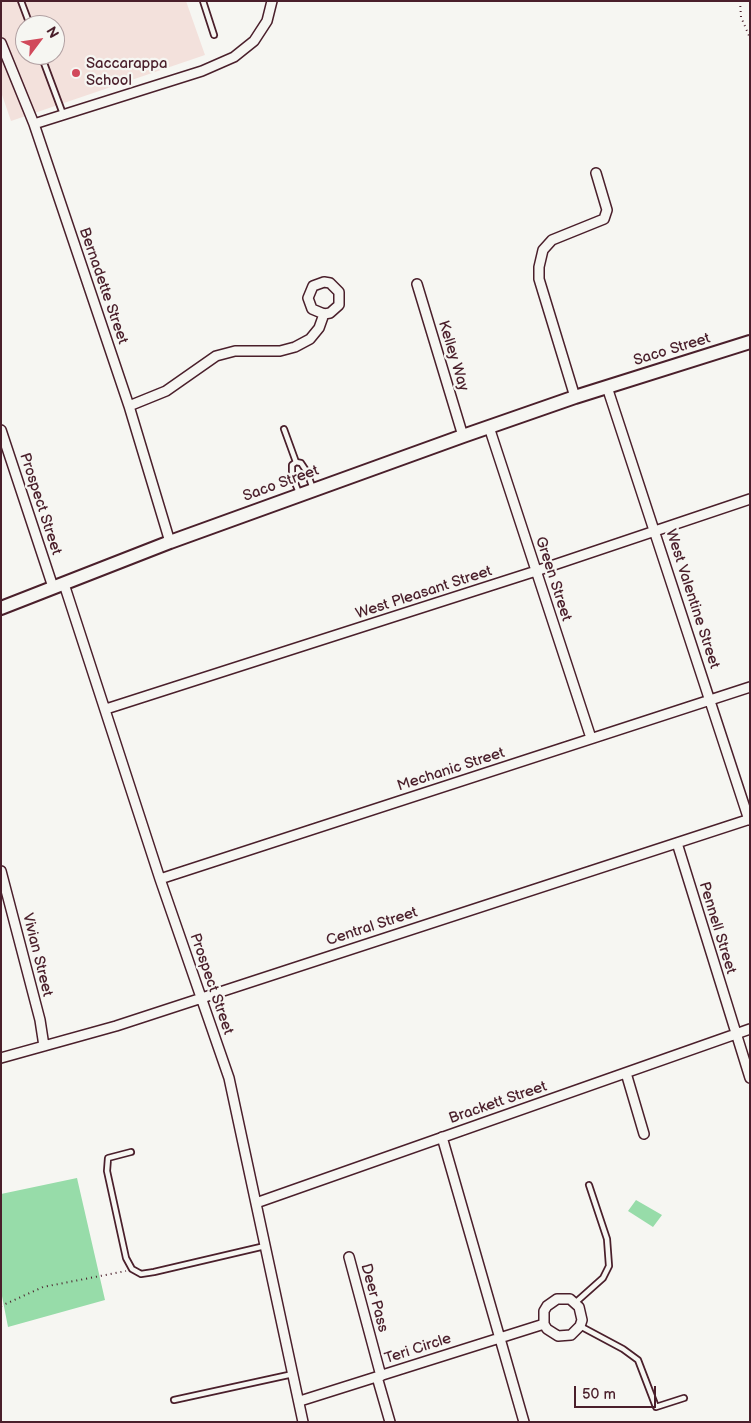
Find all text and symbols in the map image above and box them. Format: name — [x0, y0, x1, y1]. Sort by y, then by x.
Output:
north arrow — [15, 15, 65, 65]
text: N — [42, 24, 62, 41]
place label: Saccarappa School — [86, 55, 168, 90]
marker: Saccarappa School — [70, 67, 82, 79]
street label: Bernadette Street — [75, 225, 131, 347]
street label: Kelley Way — [434, 319, 472, 393]
street label: Saco Street — [631, 330, 713, 370]
street label: Prospect Street — [15, 451, 65, 557]
street label: Saco Street — [241, 462, 321, 506]
street label: West Valentine Street — [661, 527, 723, 671]
street label: Green Street — [531, 534, 575, 624]
street label: West Pleasant Street — [354, 562, 494, 624]
street label: Mechanic Street — [395, 744, 507, 796]
street label: Pennell Street — [694, 880, 740, 976]
street label: Central Street — [324, 904, 420, 950]
street label: Vivian Street — [18, 912, 56, 998]
street label: Prospect Street — [185, 931, 237, 1037]
street label: Brackett Street — [447, 1078, 549, 1128]
street label: Deer Pass — [356, 1262, 392, 1334]
street label: Teri Circle — [383, 1330, 453, 1368]
scale bar — [576, 1376, 658, 1408]
text: 50 m — [582, 1385, 616, 1404]

